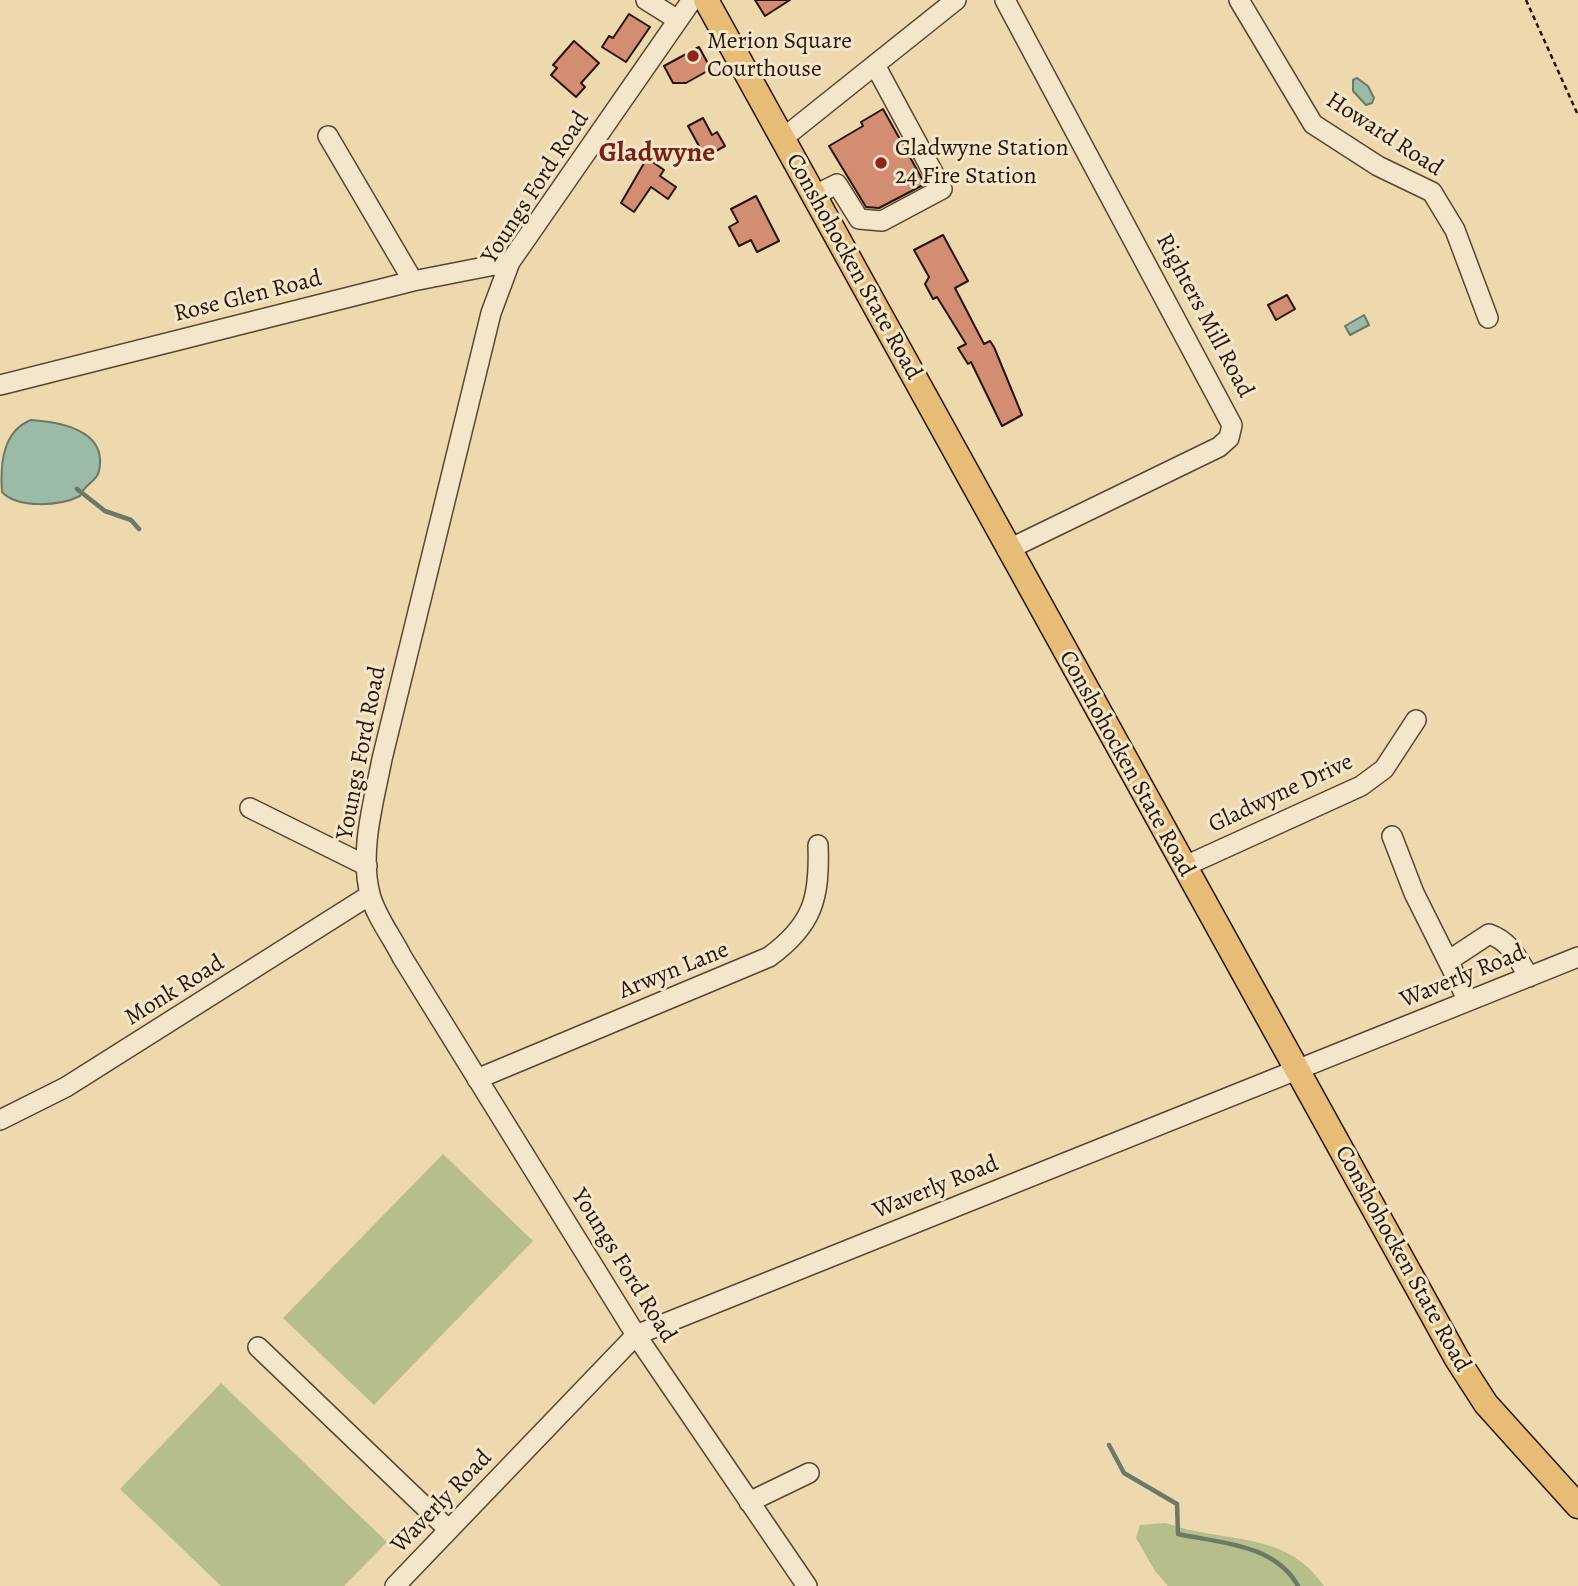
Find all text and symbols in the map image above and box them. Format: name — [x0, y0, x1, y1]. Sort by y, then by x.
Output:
place label: Merion Square Courthouse — [707, 28, 852, 84]
marker: Merion Square Courthouse — [685, 48, 701, 64]
street label: Howard Road — [1320, 87, 1448, 183]
street label: Youngs Ford Road — [476, 106, 596, 270]
place label: Gladwyne Station 24 Fire Station — [895, 135, 1069, 191]
district label: Gladwyne — [599, 137, 715, 171]
street label: Conshohocken State Road — [779, 149, 927, 385]
marker: Gladwyne Station 24 Fire Station — [873, 155, 889, 171]
street label: Righters Mill Road — [1149, 229, 1259, 403]
street label: Rose Glen Road — [171, 265, 325, 329]
street label: Conshohocken State Road — [1052, 646, 1200, 882]
street label: Youngs Ford Road — [331, 664, 393, 842]
street label: Gladwyne Drive — [1204, 748, 1358, 840]
street label: Arwyn Lane — [615, 936, 733, 1006]
street label: Waverly Road — [1396, 939, 1530, 1015]
street label: Monk Road — [120, 949, 230, 1033]
street label: Conshohocken State Road — [1328, 1141, 1476, 1377]
street label: Waverly Road — [869, 1150, 1003, 1226]
street label: Youngs Ford Road — [564, 1184, 682, 1348]
street label: Waverly Road — [386, 1444, 498, 1560]

